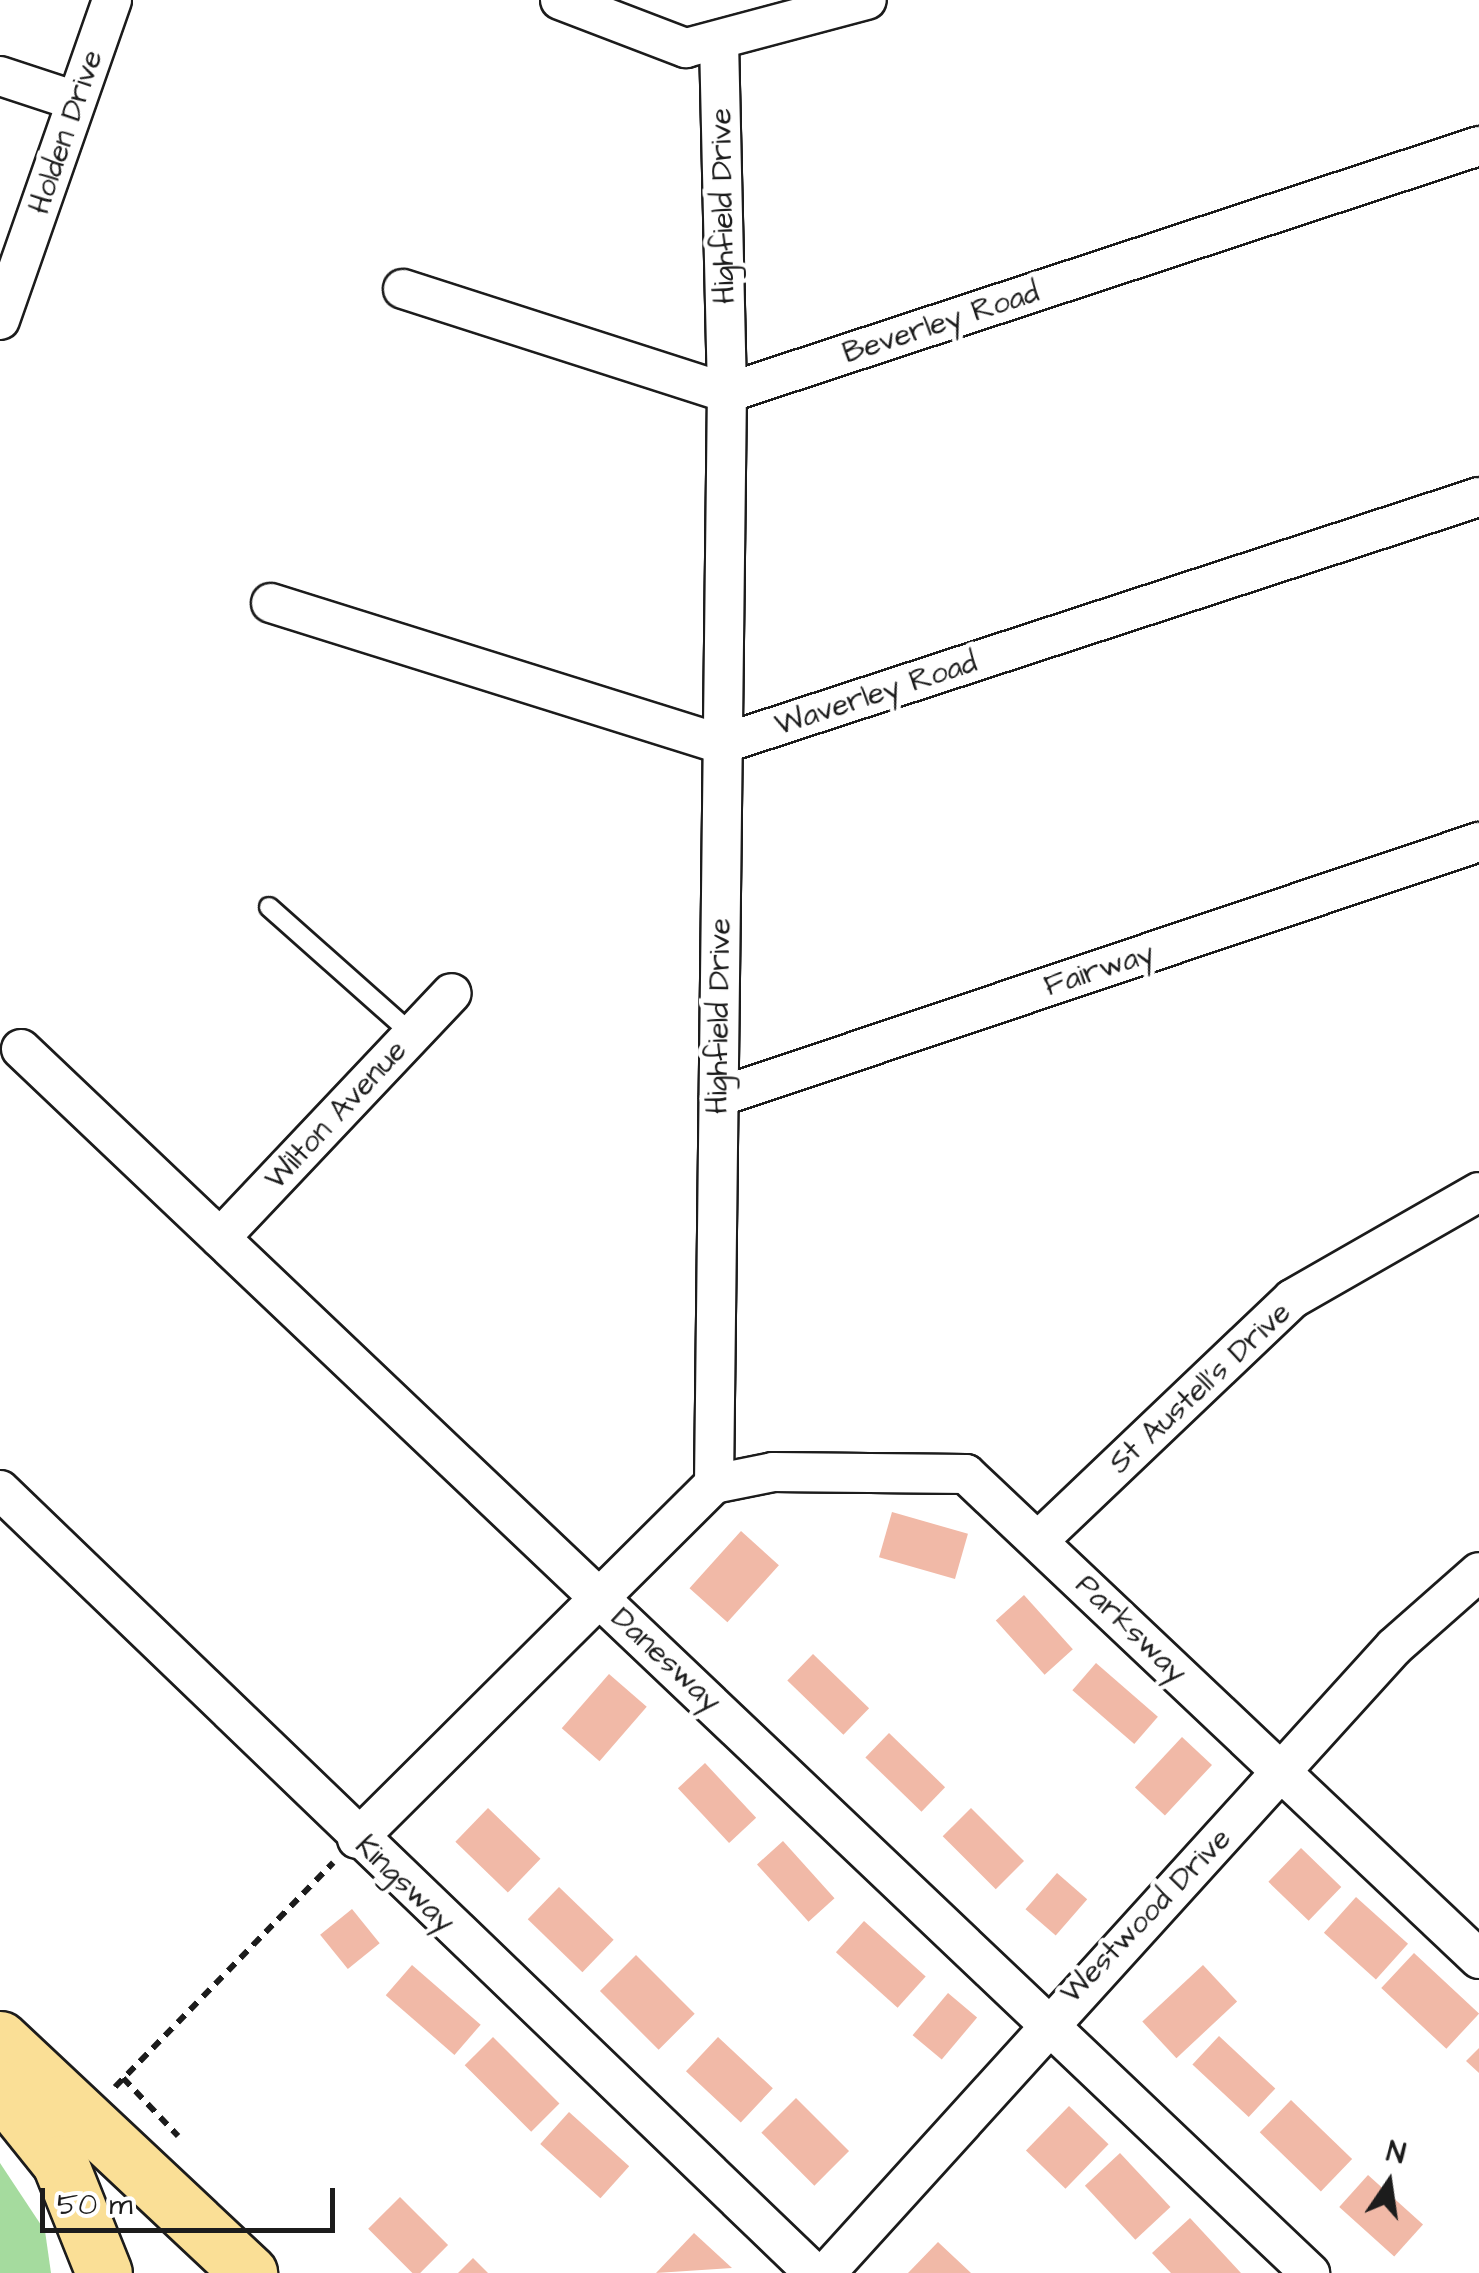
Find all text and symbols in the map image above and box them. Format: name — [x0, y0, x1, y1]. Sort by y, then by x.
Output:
street label: Holden Drive — [21, 45, 111, 219]
street label: Highfield Drive — [703, 108, 743, 304]
street label: Beverley Road — [838, 274, 1044, 372]
street label: Waverley Road — [771, 644, 981, 744]
street label: Highfield Drive — [699, 918, 739, 1114]
street label: Fairway — [1040, 935, 1158, 1005]
street label: Wilton Avenue — [258, 1033, 414, 1197]
street label: St Austell's Drive — [1102, 1295, 1298, 1481]
street label: Parksway — [1068, 1567, 1194, 1691]
street label: Danesway — [604, 1600, 728, 1720]
street label: Westwood Drive — [1053, 1821, 1239, 2011]
street label: Kingsway — [348, 1828, 462, 1940]
text: N — [1383, 2132, 1409, 2174]
north arrow — [1339, 2133, 1439, 2233]
scale bar — [45, 2168, 340, 2230]
text: 50 m — [57, 2184, 133, 2226]

